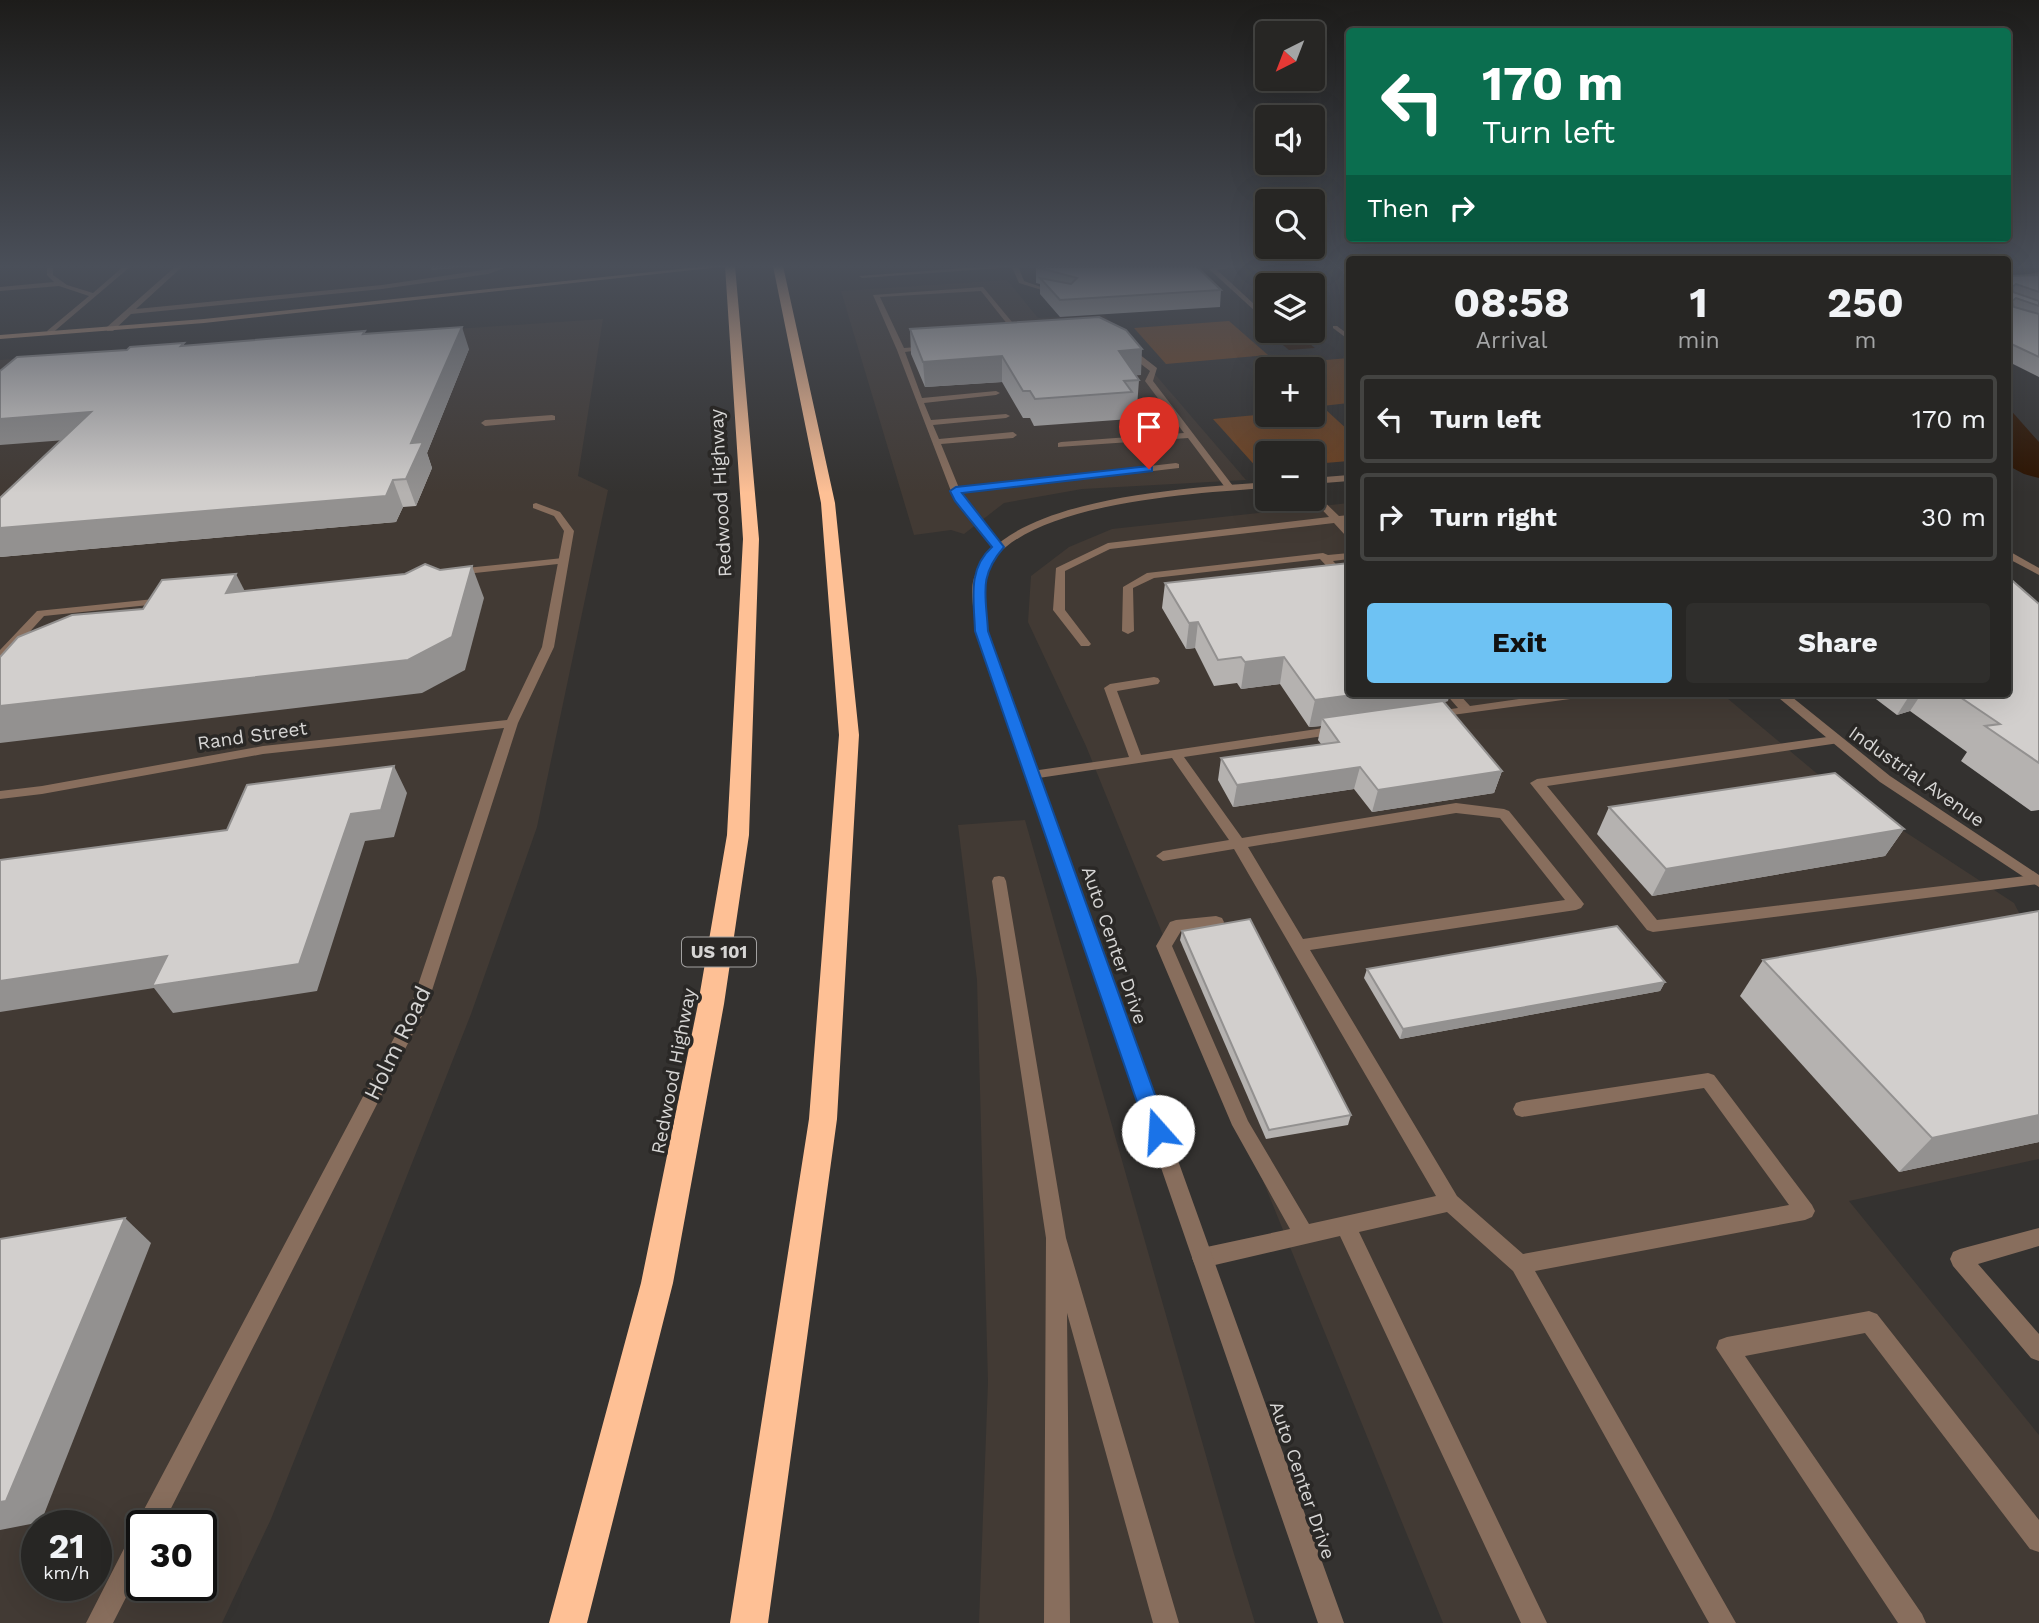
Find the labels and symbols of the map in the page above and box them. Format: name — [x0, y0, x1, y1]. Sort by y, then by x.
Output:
north arrow — [1255, 21, 1325, 91]
pin — [1119, 397, 1179, 469]
street label: Redwood Highway — [705, 408, 736, 578]
street label: Rand Street — [196, 716, 309, 755]
street label: Industrial Avenue — [1844, 721, 1989, 832]
street label: Auto Center Drive — [1077, 863, 1152, 1027]
road number: US 101 — [682, 937, 756, 967]
street label: Holm Road — [358, 982, 437, 1105]
street label: Redwood Highway — [646, 986, 701, 1156]
position arrow — [1121, 1094, 1195, 1168]
street label: Auto Center Drive — [1265, 1398, 1340, 1562]
speed limit sign: 30 — [126, 1510, 217, 1601]

